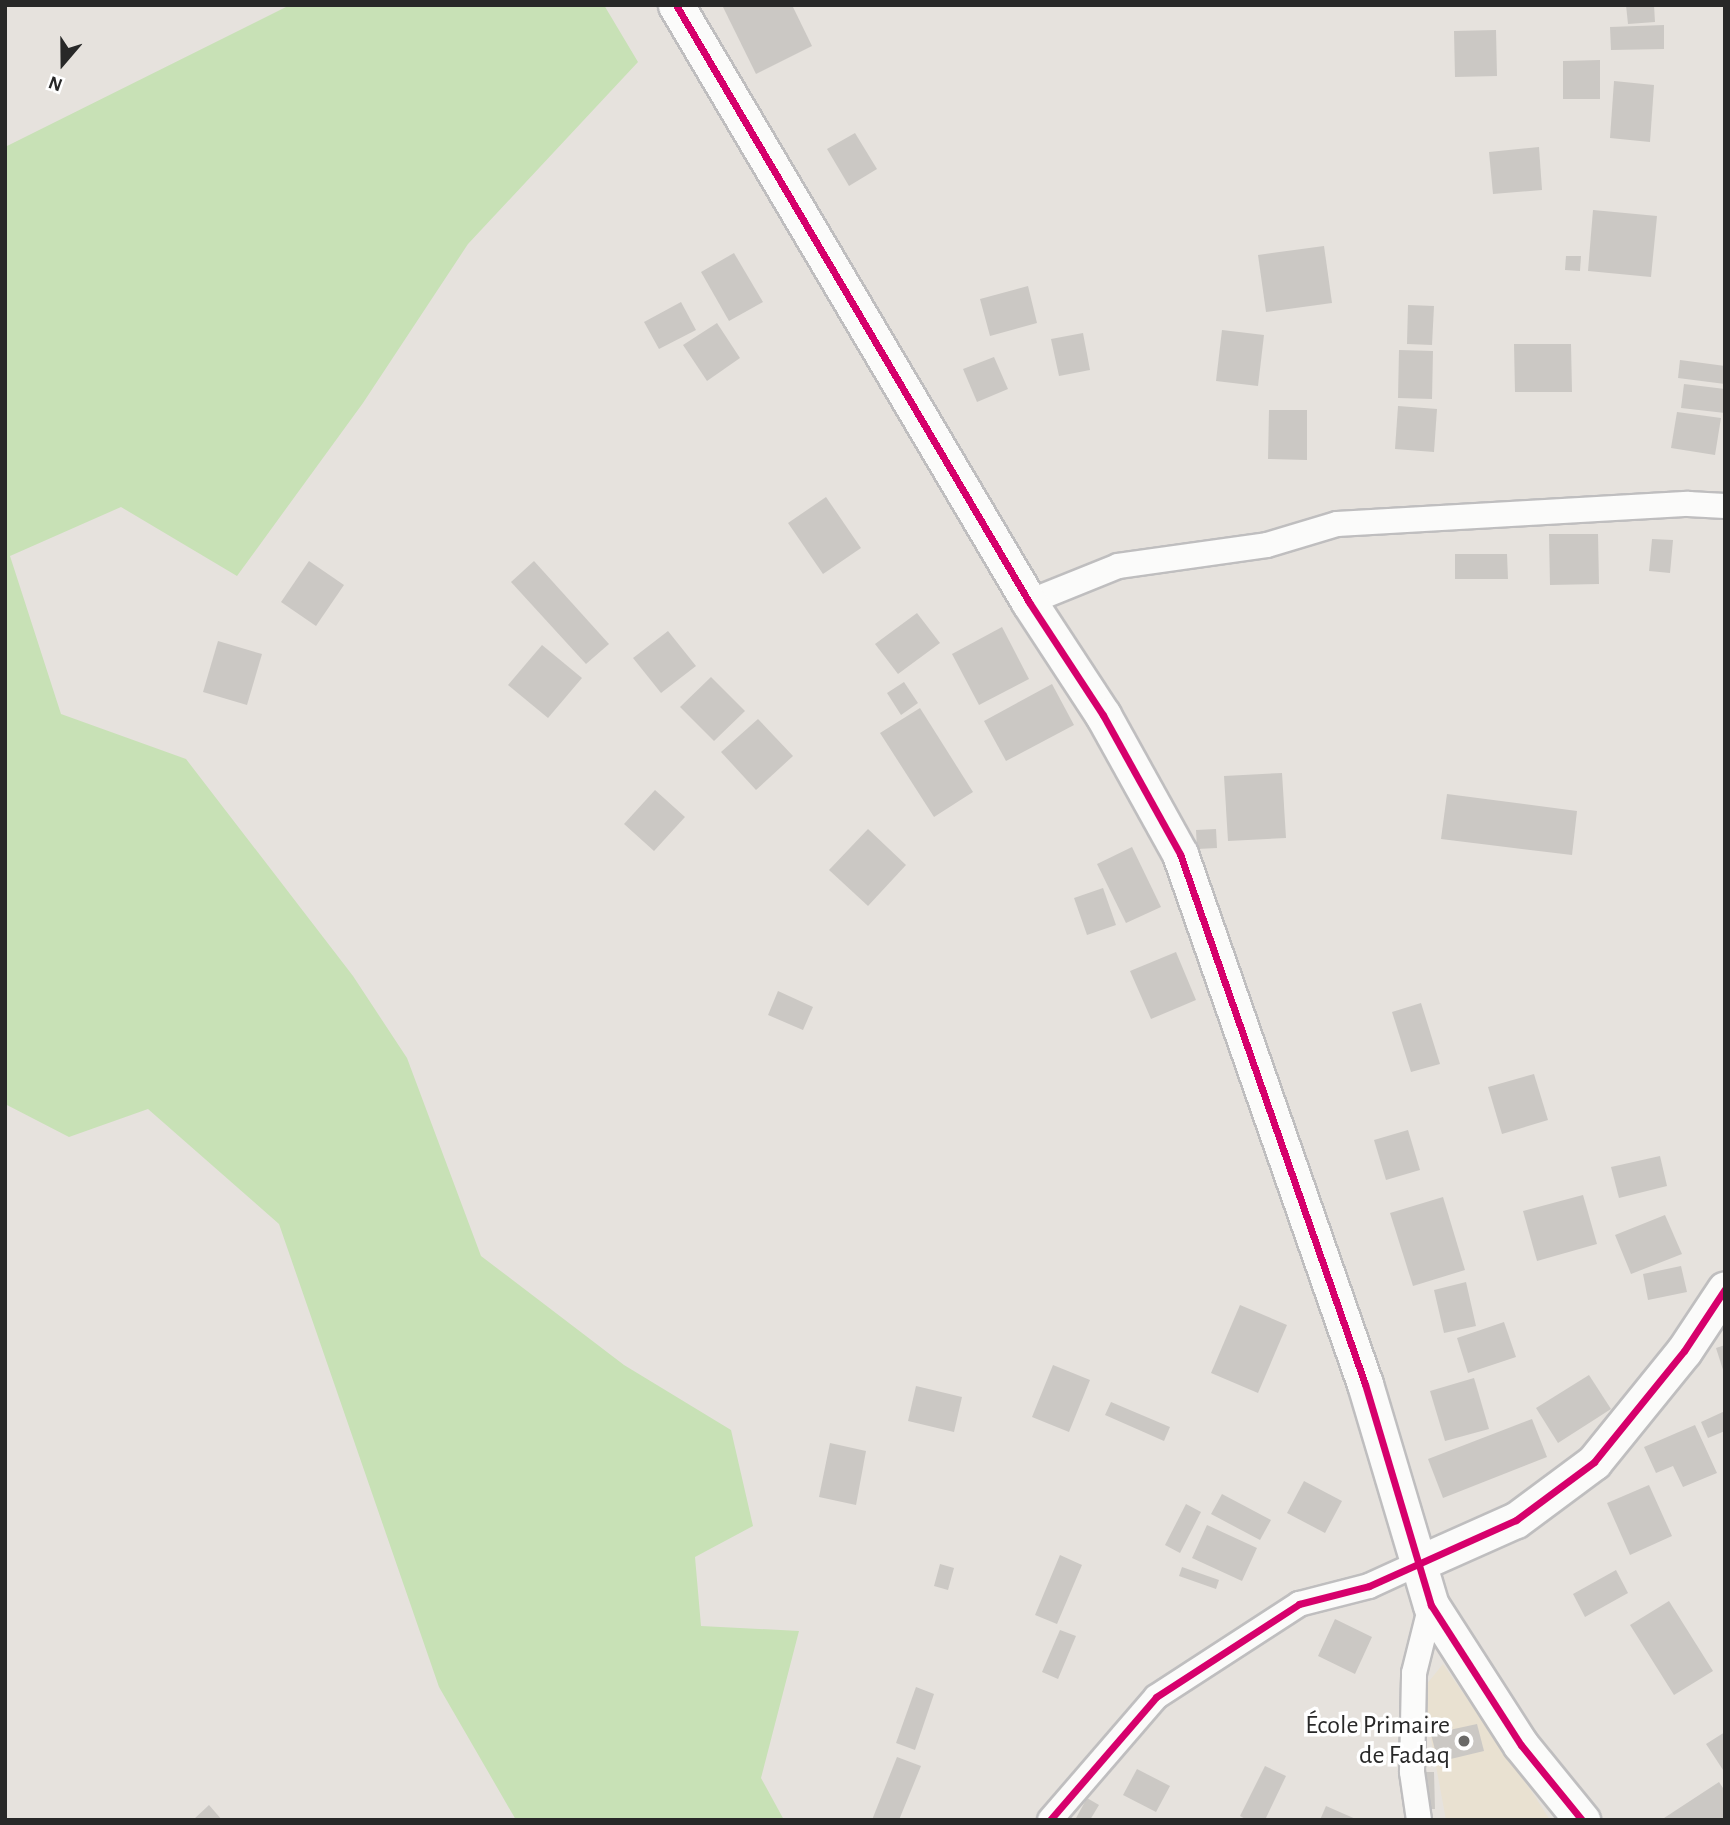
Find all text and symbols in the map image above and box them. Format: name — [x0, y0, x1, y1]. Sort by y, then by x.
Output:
north arrow — [28, 28, 98, 98]
text: N — [46, 72, 65, 94]
place label: École Primaire de Fadaq — [1305, 1710, 1450, 1772]
marker: École Primaire de Fadaq — [1456, 1733, 1472, 1749]

